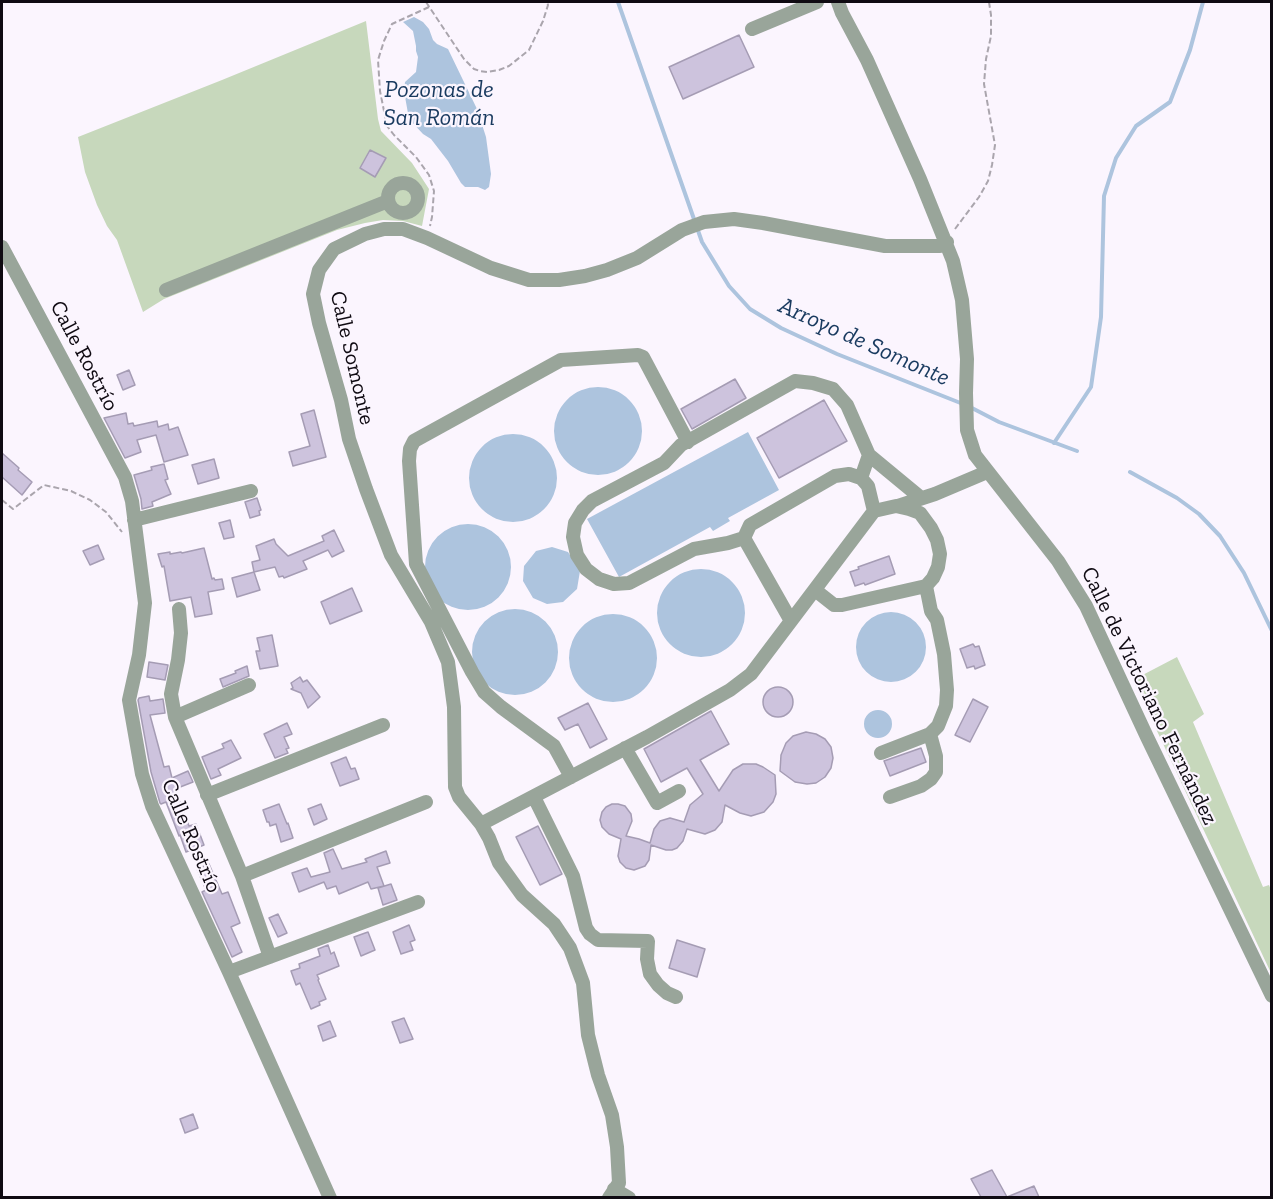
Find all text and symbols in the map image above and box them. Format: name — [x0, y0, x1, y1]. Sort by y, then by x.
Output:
water label: Pozonas de San Román — [383, 76, 495, 132]
street label: Calle Somonte — [324, 289, 380, 427]
water label: Arroyo de Somonte — [774, 291, 954, 393]
street label: Calle Rostrío — [44, 296, 124, 416]
street label: Calle de Victoriano Fernández — [1075, 563, 1223, 829]
street label: Calle Rostrío — [155, 775, 227, 897]

